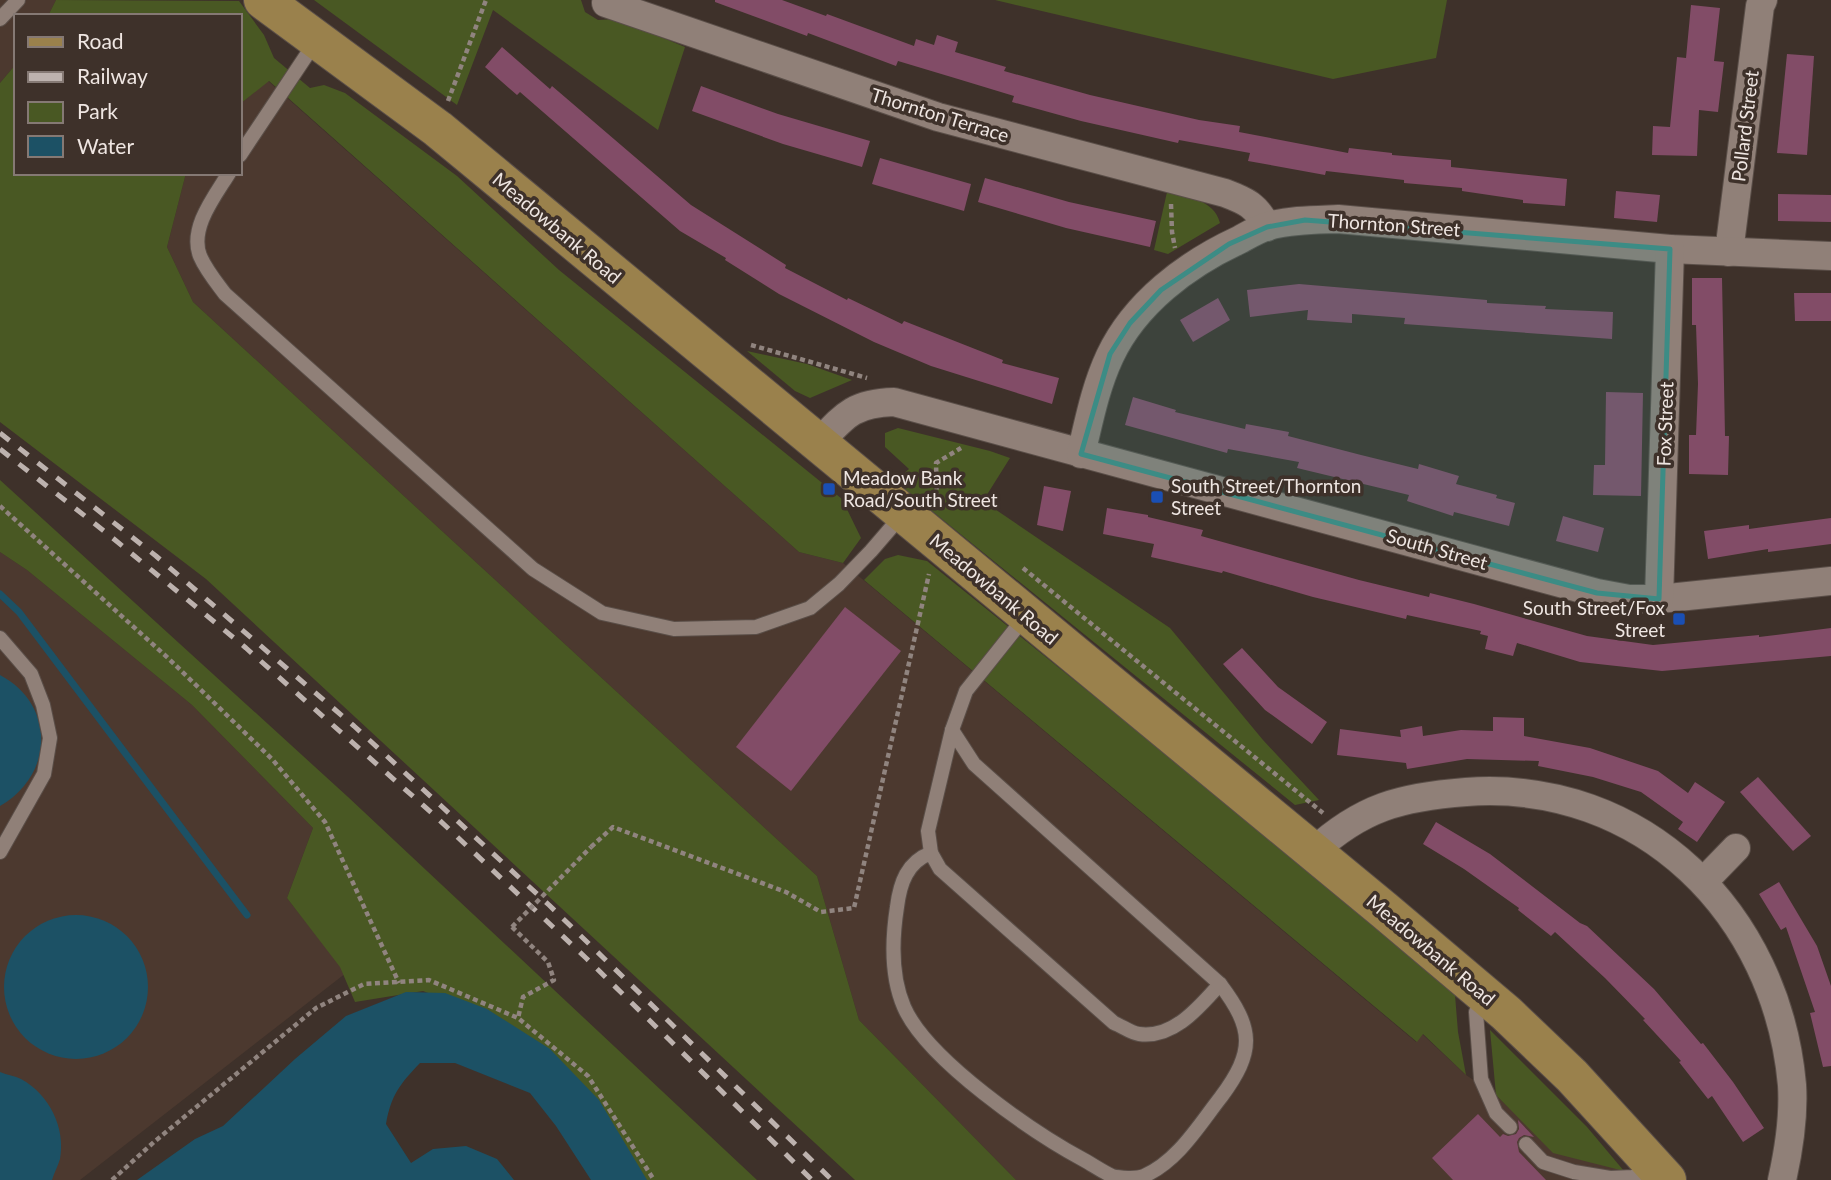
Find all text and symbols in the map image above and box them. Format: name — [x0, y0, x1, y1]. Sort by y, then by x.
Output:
legend — [14, 14, 242, 175]
text: Road — [77, 28, 124, 53]
text: Railway — [77, 63, 148, 88]
street label: Pollard Street — [1726, 69, 1763, 183]
street label: Thornton Terrace — [868, 83, 1012, 146]
text: Park — [77, 98, 118, 123]
text: Water — [77, 133, 134, 158]
street label: Meadowbank Road — [489, 167, 626, 288]
street label: Thornton Street — [1327, 208, 1461, 241]
street label: Fox Street — [1652, 381, 1677, 467]
place label: Meadow Bank Road/South Street — [843, 466, 998, 511]
place label: South Street/Thornton Street — [1171, 474, 1361, 519]
marker: Meadow Bank Road/South Street — [821, 481, 837, 497]
marker: South Street/Thornton Street — [1149, 489, 1165, 505]
street label: South Street — [1384, 523, 1490, 574]
street label: Meadowbank Road — [926, 528, 1063, 649]
place label: South Street/Fox Street — [1523, 596, 1666, 641]
marker: South Street/Fox Street — [1671, 611, 1687, 627]
street label: Meadowbank Road — [1363, 889, 1500, 1010]

